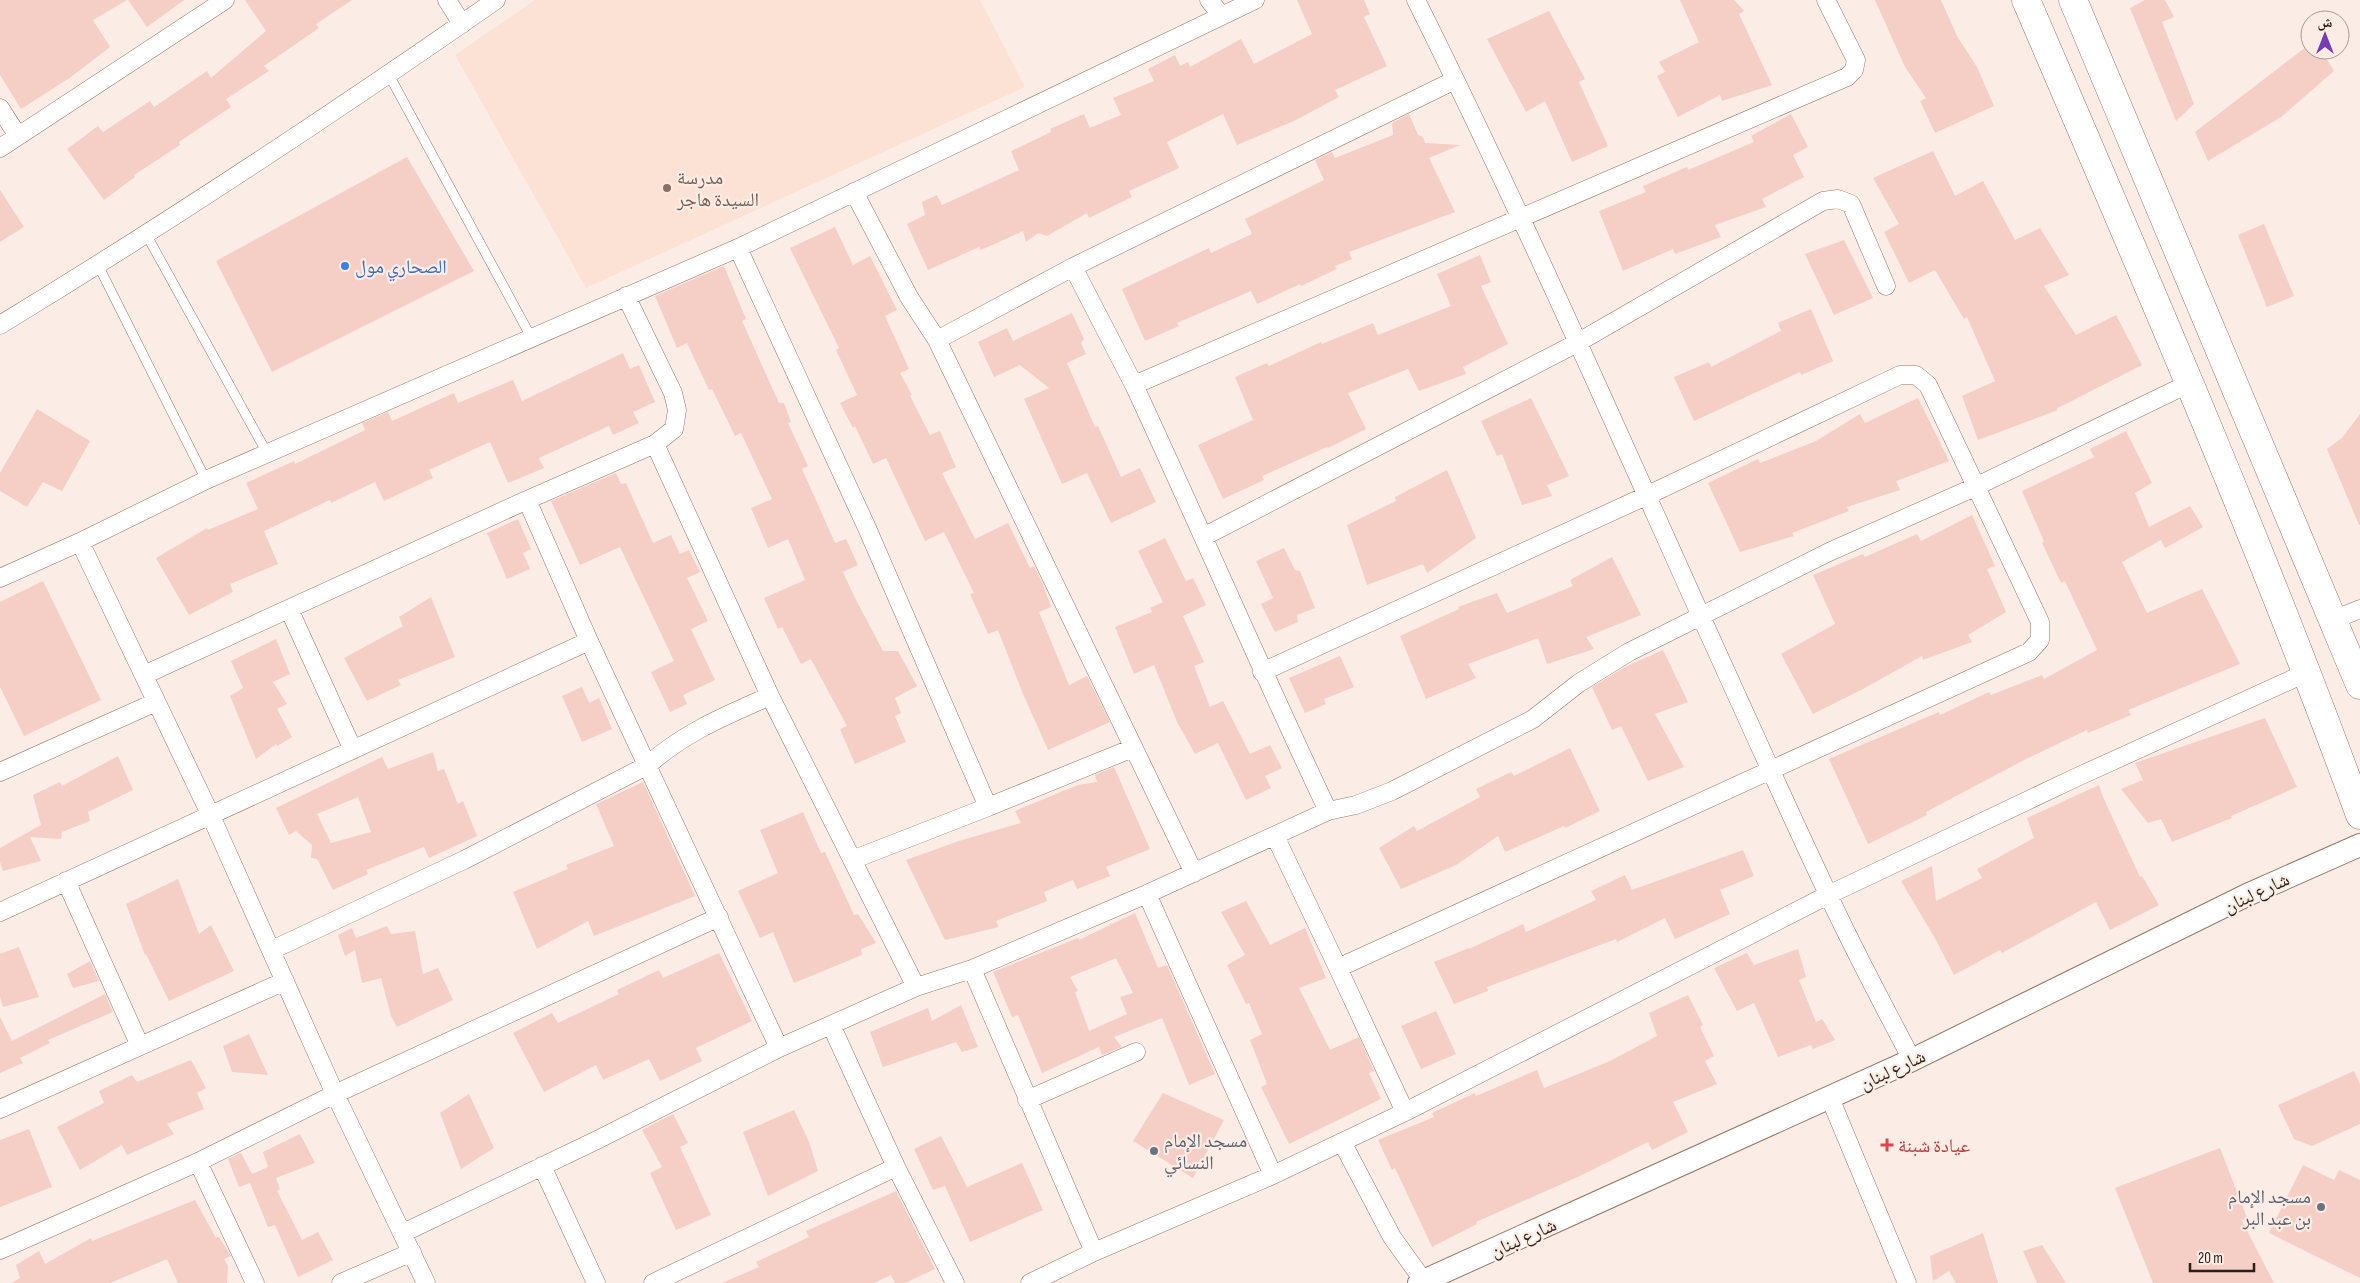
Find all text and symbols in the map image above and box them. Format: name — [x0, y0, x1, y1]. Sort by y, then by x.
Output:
north arrow — [2300, 10, 2350, 60]
text: ش — [2318, 14, 2333, 31]
place label: مدرسة السيدة هاجر — [676, 167, 759, 212]
marker: مدرسة السيدة هاجر — [661, 182, 673, 194]
place label: الصحاري مول — [355, 256, 447, 282]
marker: الصحاري مول — [339, 260, 351, 272]
street label: شارع لبنان — [2220, 868, 2293, 919]
street label: شارع لبنان — [1856, 1045, 1929, 1096]
place label: مسجد الإمام النسائي — [1164, 1130, 1247, 1178]
place label: عيادة شبنة — [1898, 1135, 1970, 1158]
marker: عيادة شبنة — [1880, 1138, 1894, 1152]
marker: مسجد الإمام النسائي — [1148, 1145, 1160, 1157]
place label: مسجد الإمام بن عبد البر — [2228, 1186, 2311, 1231]
marker: مسجد الإمام بن عبد البر — [2315, 1201, 2327, 1213]
street label: شارع لبنان — [1487, 1214, 1560, 1263]
scale bar — [2190, 1240, 2254, 1272]
text: 20 m — [2198, 1249, 2223, 1268]

